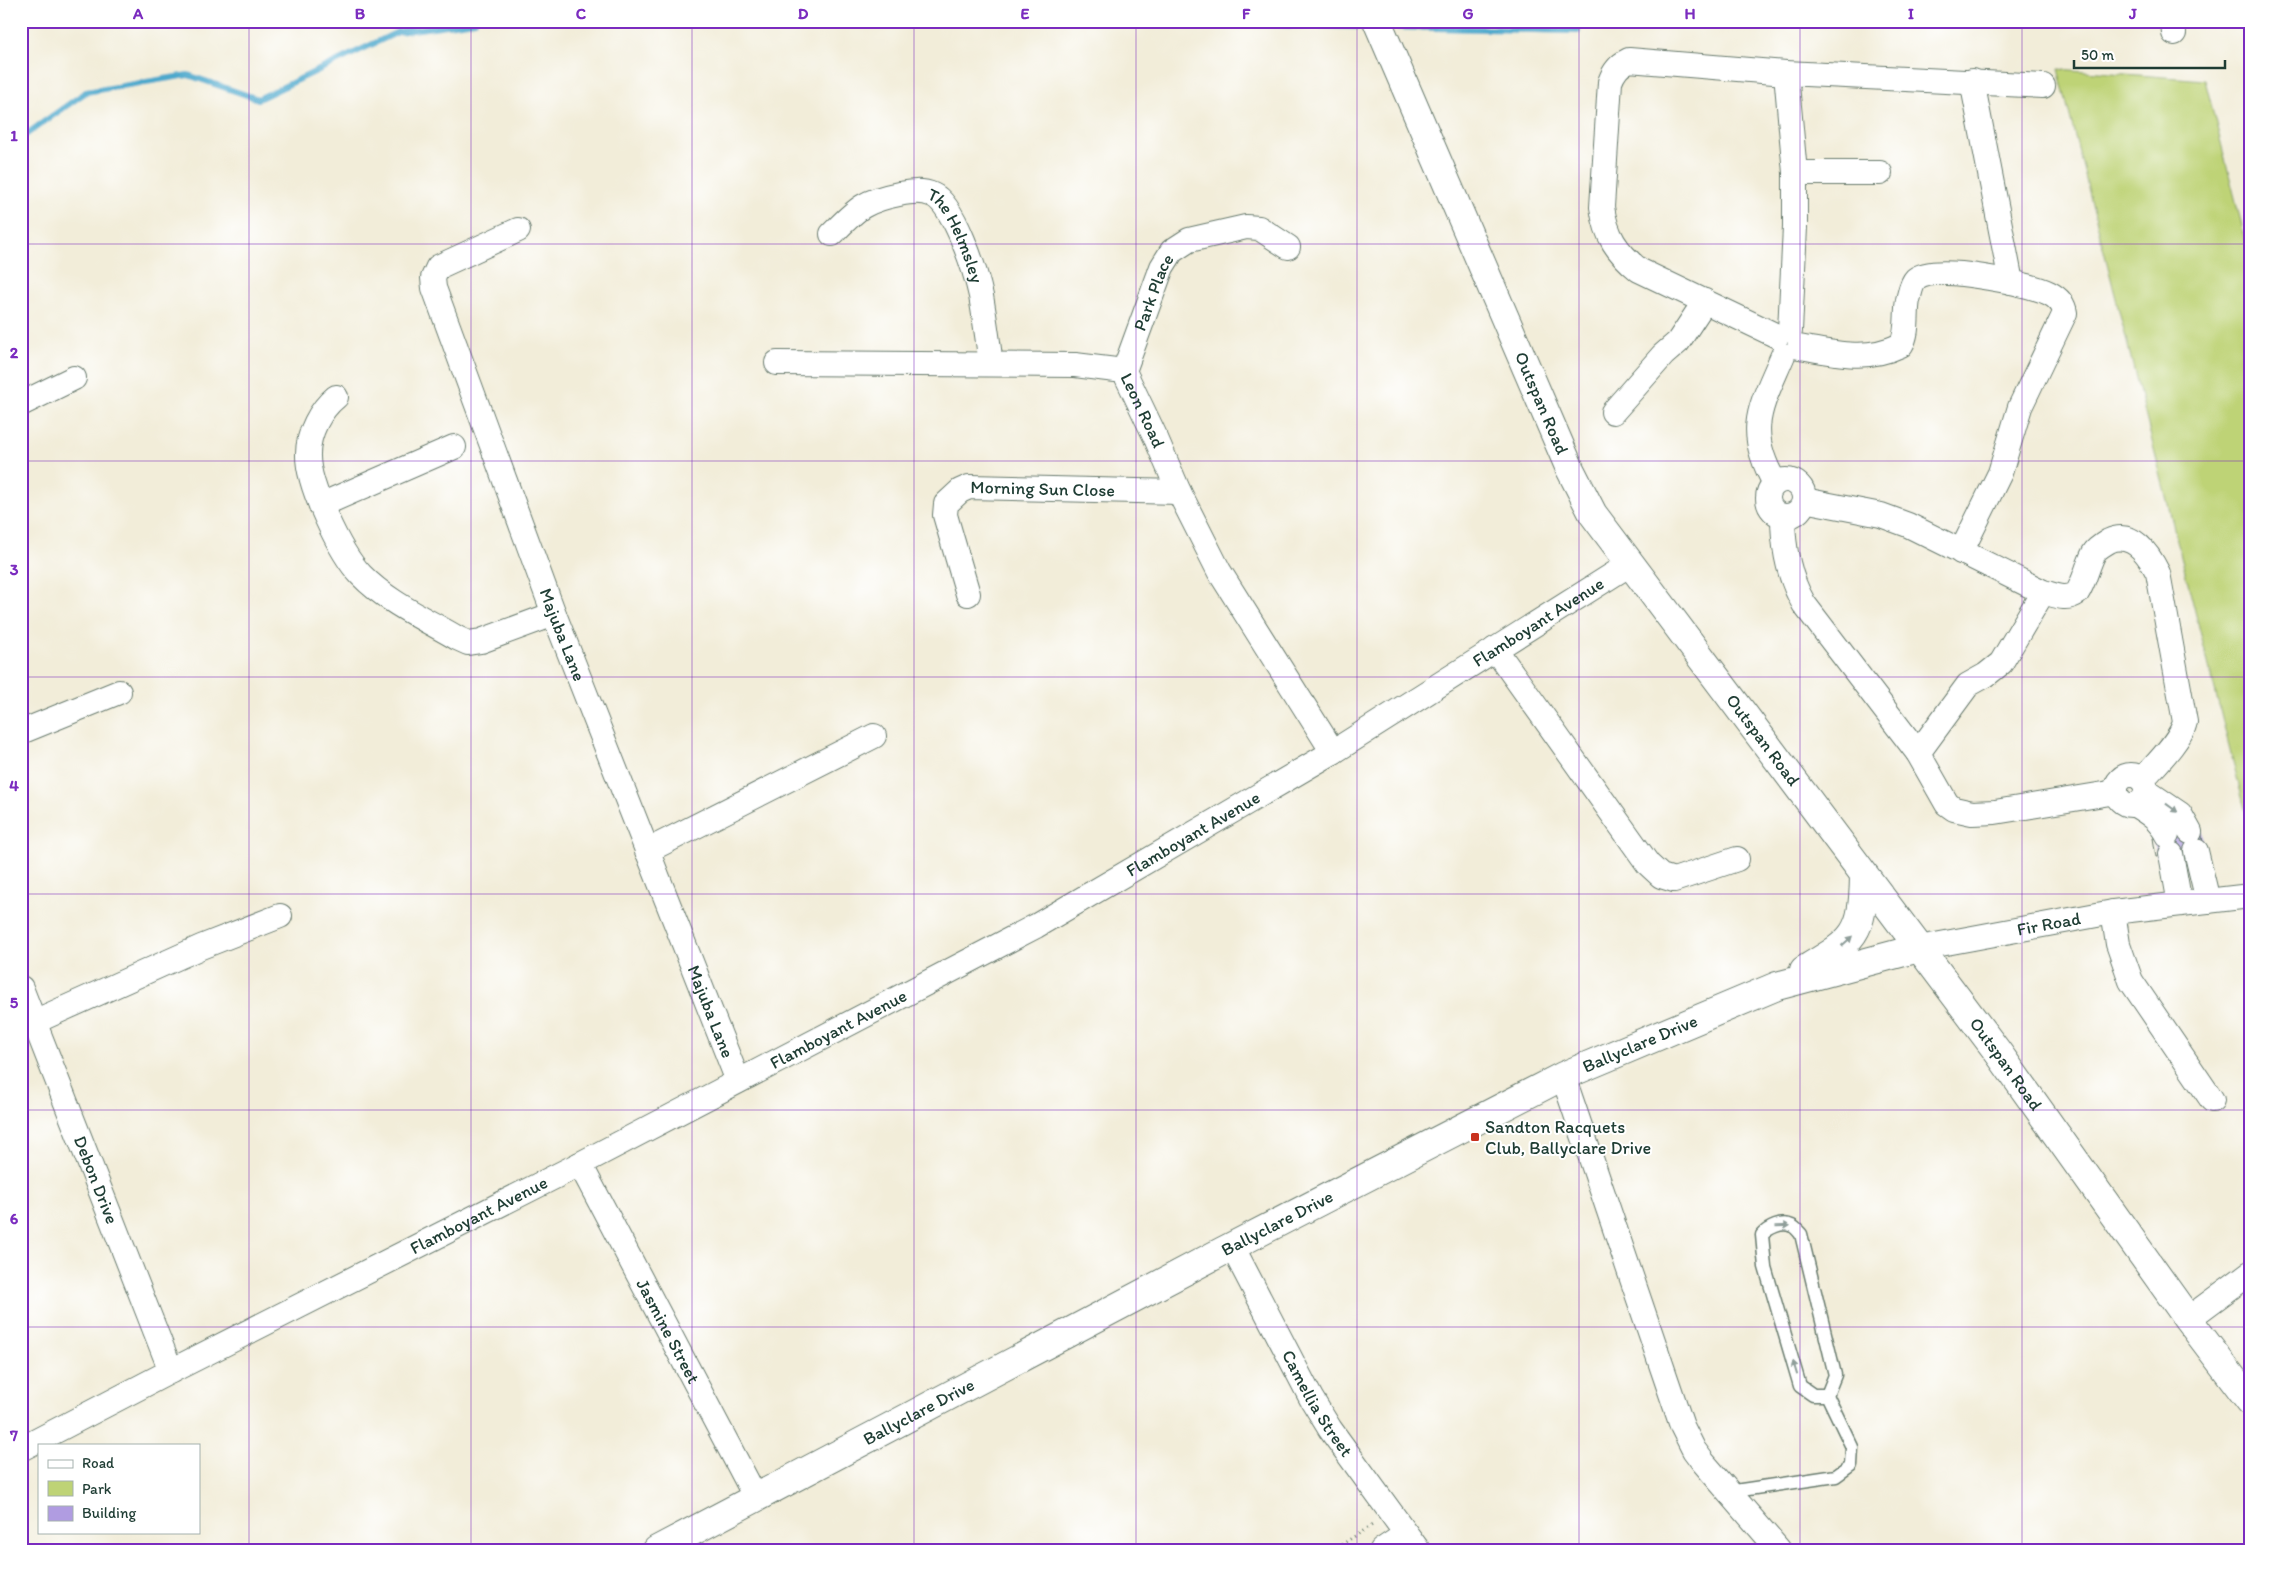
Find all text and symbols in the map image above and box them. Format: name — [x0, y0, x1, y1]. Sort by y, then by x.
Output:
text: A — [132, 4, 144, 23]
text: B — [355, 4, 366, 23]
text: C — [576, 4, 587, 23]
text: D — [798, 4, 809, 23]
text: E — [1021, 4, 1030, 23]
text: F — [1242, 4, 1251, 23]
text: G — [1462, 4, 1474, 23]
text: H — [1684, 4, 1696, 23]
text: I — [1908, 4, 1914, 23]
text: J — [2128, 4, 2137, 23]
scale bar — [2074, 38, 2225, 70]
text: 50 m — [2081, 46, 2114, 64]
text: 1 — [10, 126, 18, 145]
street label: The Helmsley — [924, 183, 988, 286]
street label: Park Place — [1129, 250, 1179, 334]
text: 2 — [10, 343, 19, 362]
street label: Outspan Road — [1510, 348, 1574, 458]
street label: Leon Road — [1116, 369, 1170, 452]
street label: Morning Sun Close — [970, 476, 1115, 501]
text: 3 — [10, 560, 19, 579]
street label: Flamboyant Avenue — [1468, 572, 1608, 672]
street label: Majuba Lane — [534, 585, 590, 684]
street label: Outspan Road — [1721, 690, 1805, 791]
text: 4 — [9, 776, 19, 795]
street label: Flamboyant Avenue — [1122, 786, 1264, 882]
one-way arrow — [2165, 803, 2178, 813]
street label: Fir Road — [2015, 907, 2083, 941]
one-way arrow — [1841, 935, 1853, 946]
street label: Majuba Lane — [682, 962, 739, 1061]
street label: Flamboyant Avenue — [766, 984, 911, 1074]
text: 5 — [10, 993, 19, 1012]
street label: Ballyclare Drive — [1579, 1010, 1701, 1078]
street label: Outspan Road — [1965, 1013, 2047, 1115]
place label: Sandton Racquets Club, Ballyclare Drive — [1485, 1116, 1651, 1159]
marker: Sandton Racquets Club, Ballyclare Drive — [1469, 1131, 1481, 1143]
street label: Debon Drive — [69, 1133, 123, 1227]
street label: Flamboyant Avenue — [406, 1171, 551, 1259]
street label: Ballyclare Drive — [1218, 1185, 1337, 1261]
text: 6 — [10, 1209, 19, 1228]
one-way arrow — [1776, 1222, 1792, 1230]
street label: Jasmine Street — [631, 1275, 705, 1388]
street label: Camellia Street — [1277, 1346, 1358, 1461]
one-way arrow — [1790, 1360, 1798, 1375]
street label: Ballyclare Drive — [859, 1373, 978, 1450]
text: 7 — [9, 1426, 18, 1445]
legend — [38, 1444, 200, 1534]
text: Road — [82, 1454, 115, 1472]
text: Park — [82, 1480, 112, 1498]
text: Building — [82, 1504, 136, 1522]

